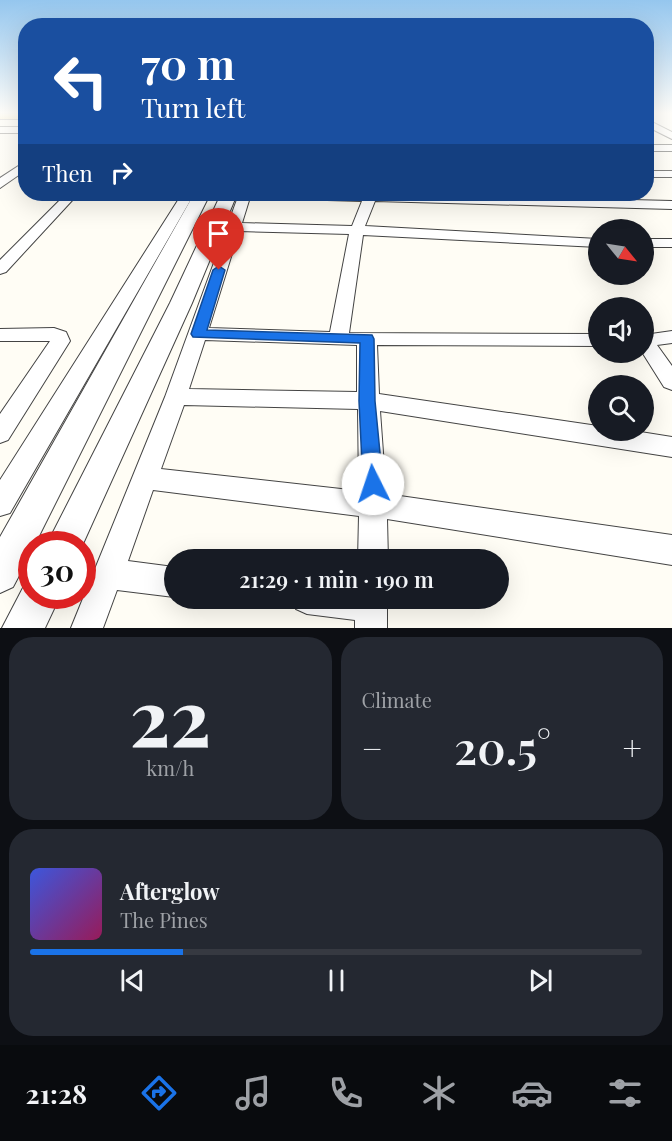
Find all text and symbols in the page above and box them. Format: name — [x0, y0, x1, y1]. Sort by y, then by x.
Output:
text: 70 m — [141, 35, 235, 91]
icon: left — [42, 42, 120, 120]
text: Turn left — [141, 89, 245, 125]
icon: right — [105, 156, 138, 189]
text: Then — [42, 158, 93, 188]
pin — [193, 208, 244, 270]
icon: arrive — [202, 217, 235, 250]
north arrow — [588, 219, 654, 285]
map controls — [588, 219, 654, 441]
button: sound — [588, 297, 654, 363]
button: search — [588, 375, 654, 441]
position arrow — [341, 452, 405, 516]
speed limit sign: 30 — [18, 531, 96, 609]
text: 21:29 · 1 min · 190 m — [239, 564, 434, 594]
text: 22 — [129, 663, 211, 767]
text: Climate — [362, 686, 432, 713]
text: 20.5° — [454, 716, 551, 776]
text: − — [362, 725, 383, 769]
text: + — [623, 725, 642, 769]
text: km/h — [146, 754, 194, 781]
text: Afterglow — [120, 876, 220, 906]
text: The Pines — [120, 906, 208, 933]
icon: previous — [116, 964, 149, 997]
icon: pause — [320, 964, 353, 997]
icon: next — [524, 964, 557, 997]
icon: directions — [138, 1072, 180, 1114]
icon: music — [232, 1072, 274, 1114]
icon: phone — [325, 1072, 367, 1114]
icon: climate — [418, 1072, 460, 1114]
icon: car — [511, 1072, 553, 1114]
icon: filters — [604, 1072, 646, 1114]
text: 21:28 — [26, 1075, 87, 1111]

